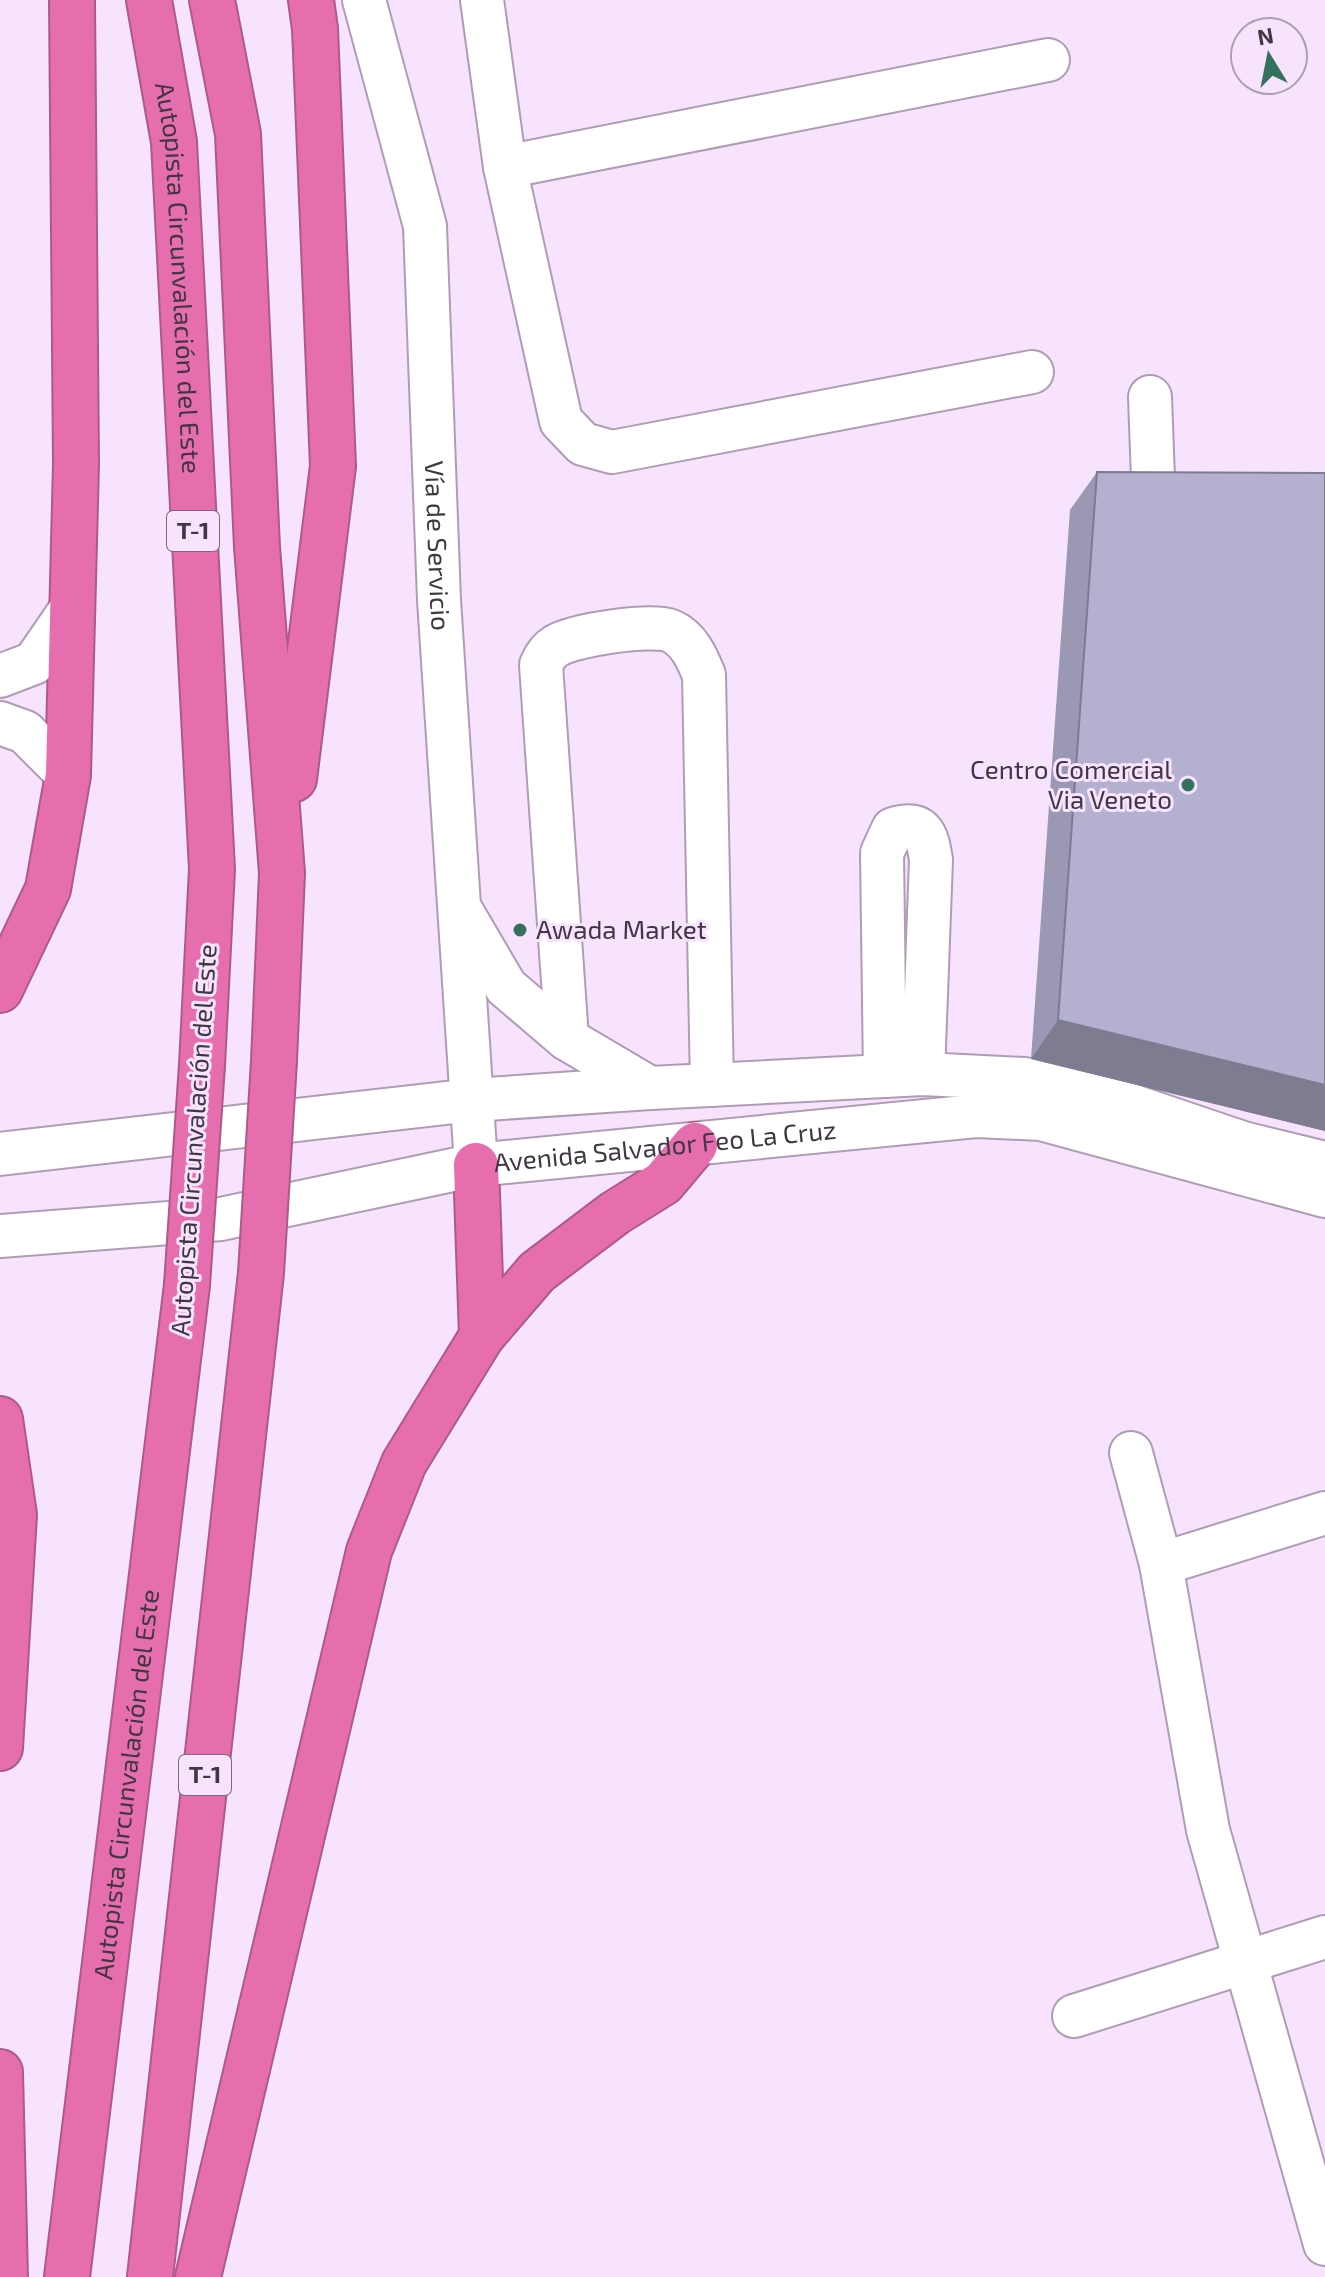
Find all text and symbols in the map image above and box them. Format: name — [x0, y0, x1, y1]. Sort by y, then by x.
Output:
north arrow — [1229, 16, 1309, 96]
text: N — [1255, 21, 1275, 50]
street label: Autopista Circunvalación del Este — [150, 79, 208, 474]
street label: Vía de Servicio — [420, 460, 458, 632]
road number: T-1 — [167, 511, 219, 551]
place label: Centro Comercial Via Veneto — [970, 753, 1172, 814]
marker: Centro Comercial Via Veneto — [1179, 776, 1197, 794]
place label: Awada Market — [536, 913, 707, 944]
marker: Awada Market — [511, 921, 529, 939]
street label: Autopista Circunvalación del Este — [163, 943, 222, 1337]
street label: Avenida Salvador Feo La Cruz — [492, 1113, 837, 1177]
street label: Autopista Circunvalación del Este — [86, 1588, 164, 1981]
road number: T-1 — [179, 1755, 231, 1795]

